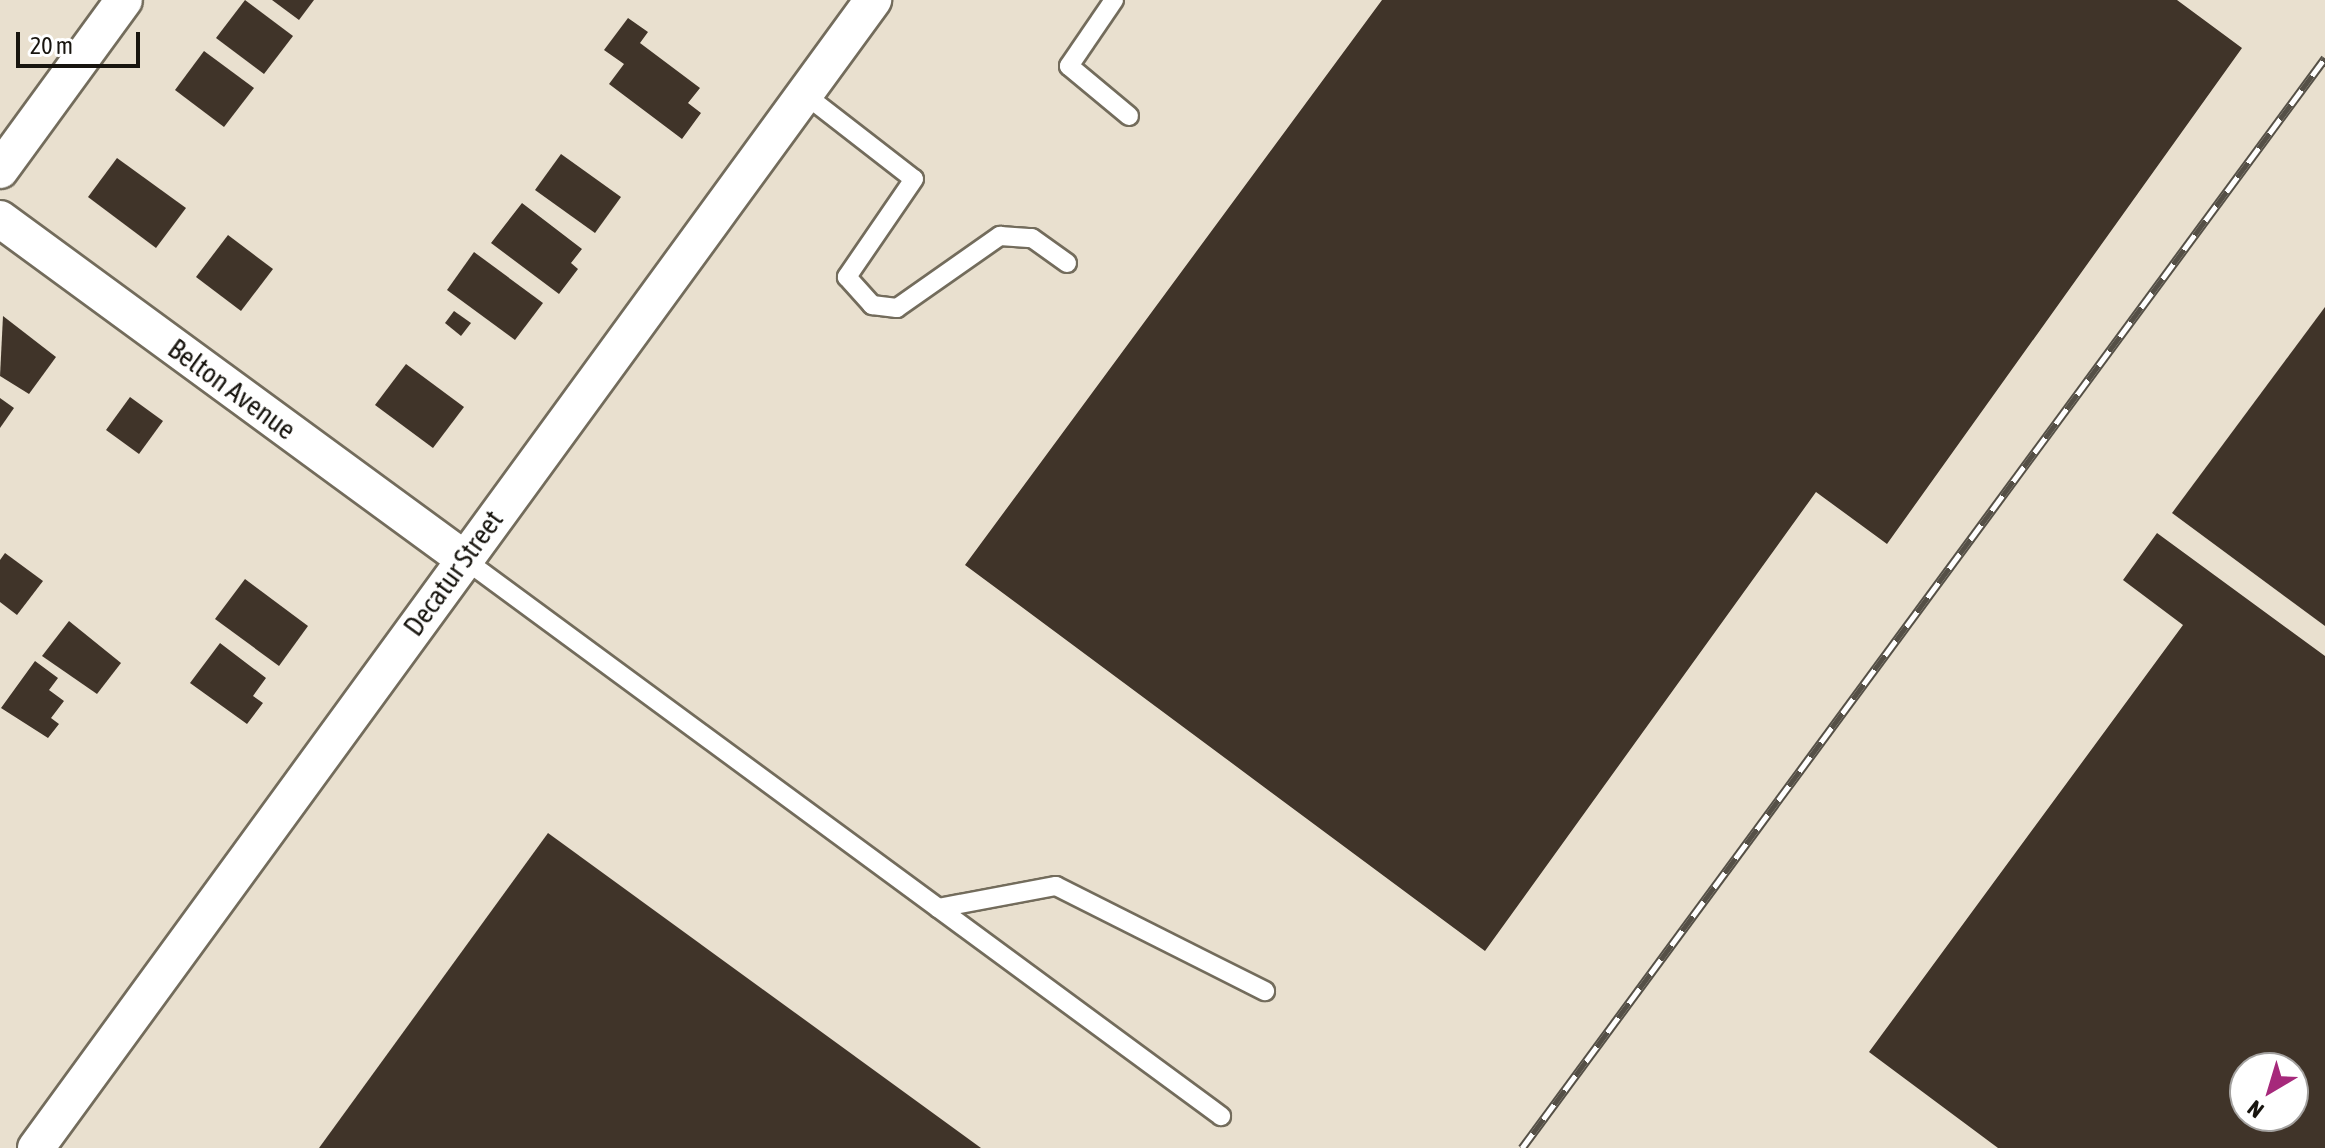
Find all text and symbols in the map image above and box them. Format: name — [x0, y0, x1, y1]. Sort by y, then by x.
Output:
scale bar — [20, 16, 144, 66]
text: 20 m — [30, 32, 73, 59]
street label: Belton Avenue — [162, 332, 302, 446]
street label: Decatur Street — [396, 504, 510, 642]
north arrow — [2229, 1052, 2309, 1132]
text: N — [2242, 1095, 2269, 1124]

